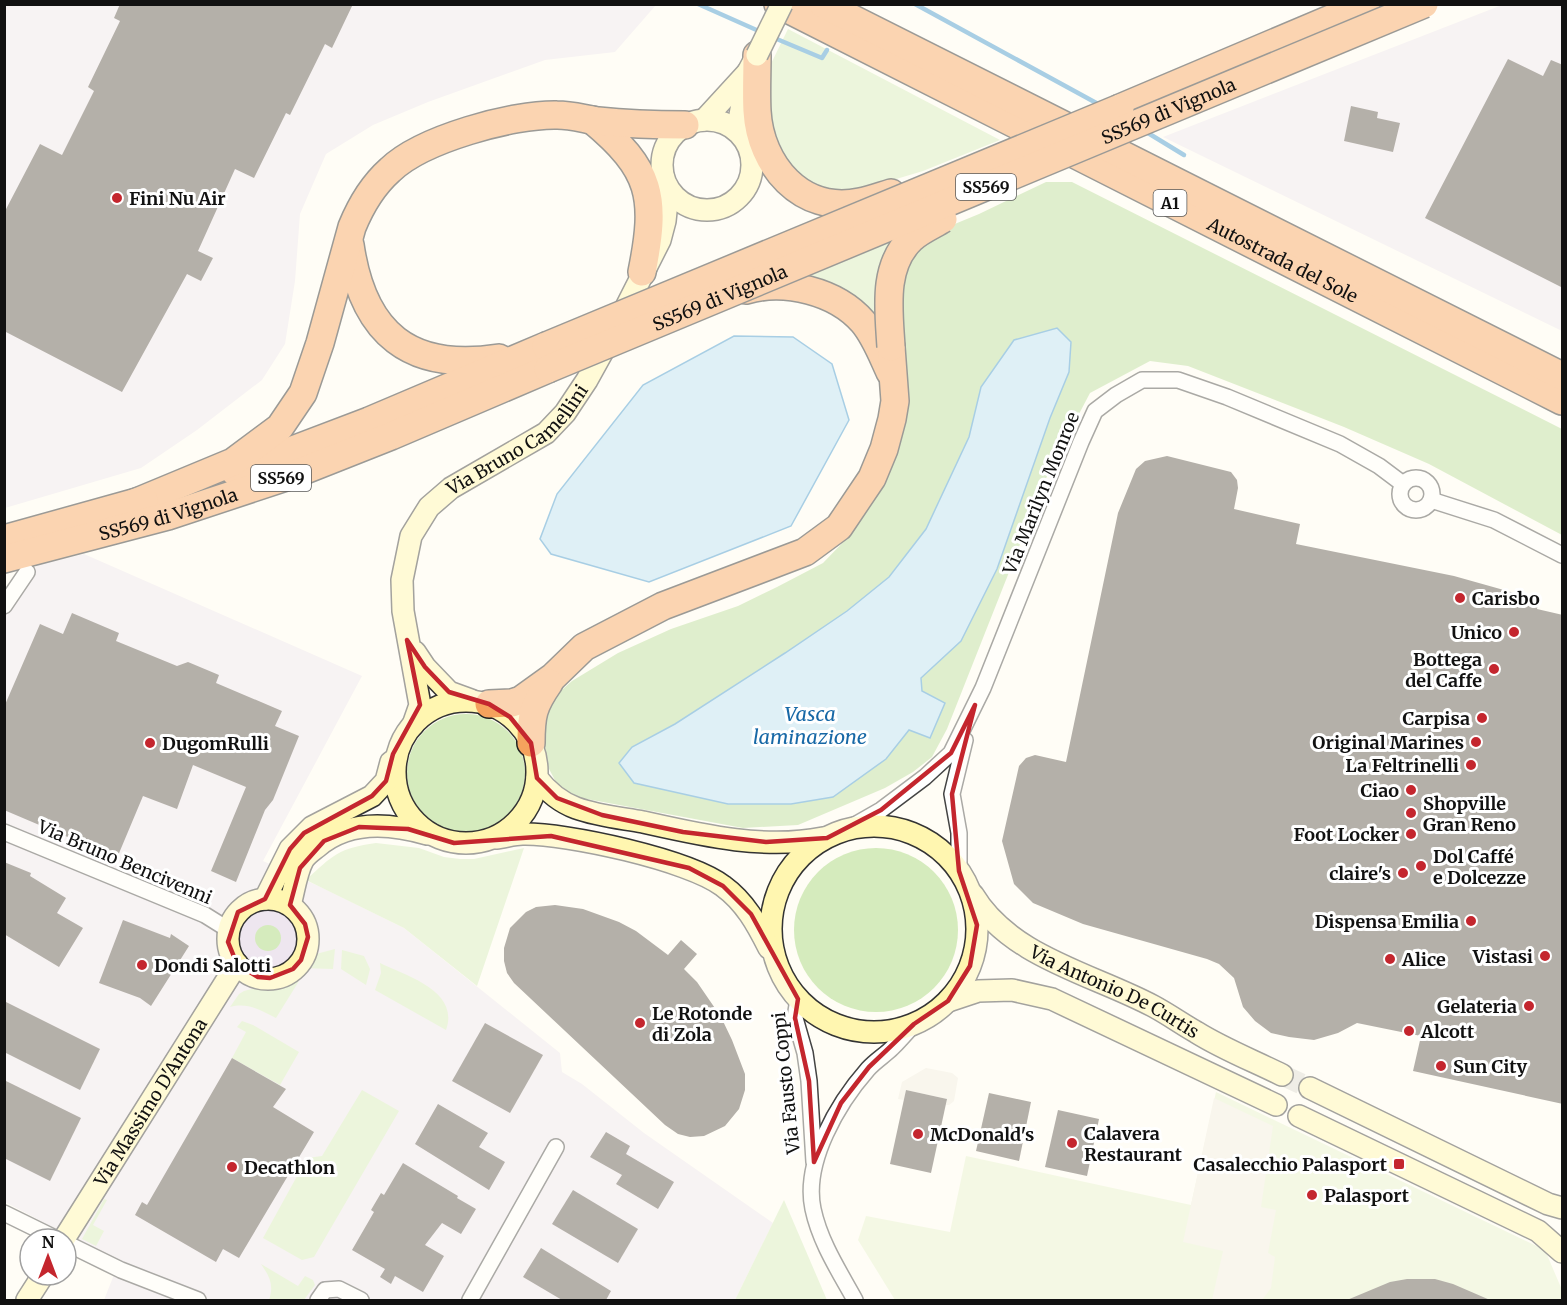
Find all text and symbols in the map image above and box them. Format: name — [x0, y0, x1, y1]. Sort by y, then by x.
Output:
street label: SS569 di Vignola — [1098, 72, 1239, 149]
road number: SS569 — [956, 174, 1016, 200]
place label: Fini Nu Air — [129, 187, 226, 210]
road number: A1 — [1154, 190, 1186, 216]
marker: Fini Nu Air — [110, 191, 124, 205]
street label: Autostrada del Sole — [1203, 212, 1362, 307]
street label: SS569 di Vignola — [649, 259, 791, 336]
street label: Via Bruno Camellini — [441, 380, 593, 500]
street label: Via Marilyn Monroe — [998, 408, 1084, 578]
road number: SS569 — [251, 465, 311, 491]
street label: SS569 di Vignola — [96, 482, 241, 545]
place label: Carisbo — [1472, 587, 1540, 610]
marker: Carisbo — [1453, 591, 1467, 605]
place label: Unico — [1451, 621, 1502, 644]
marker: Unico — [1507, 625, 1521, 639]
place label: Bottega del Caffe — [1405, 648, 1482, 692]
marker: Bottega del Caffe — [1487, 662, 1501, 676]
water label: Vasca laminazione — [753, 701, 867, 749]
place label: Carpisa — [1403, 707, 1470, 730]
marker: Carpisa — [1475, 711, 1489, 725]
place label: Original Marines — [1312, 731, 1464, 754]
place label: DugomRulli — [162, 732, 269, 755]
marker: Original Marines — [1469, 735, 1483, 749]
marker: DugomRulli — [143, 736, 157, 750]
place label: La Feltrinelli — [1345, 754, 1459, 777]
marker: La Feltrinelli — [1464, 758, 1478, 772]
place label: Ciao — [1360, 779, 1399, 802]
marker: Ciao — [1404, 783, 1418, 797]
place label: Shopville Gran Reno — [1423, 792, 1516, 836]
marker: Shopville Gran Reno — [1404, 806, 1418, 820]
street label: Via Bruno Bencivenni — [33, 814, 216, 909]
place label: Foot Locker — [1294, 823, 1399, 846]
marker: Foot Locker — [1404, 827, 1418, 841]
place label: Dol Caffé e Dolcezze — [1433, 845, 1526, 889]
marker: Dol Caffé e Dolcezze — [1414, 859, 1428, 873]
place label: claire's — [1329, 862, 1391, 885]
marker: claire's — [1396, 866, 1410, 880]
place label: Dispensa Emilia — [1315, 910, 1459, 933]
marker: Dispensa Emilia — [1464, 914, 1478, 928]
street label: Via Antonio De Curtis — [1025, 939, 1204, 1043]
place label: Vistasi — [1472, 945, 1533, 968]
place label: Alice — [1401, 948, 1446, 971]
marker: Vistasi — [1538, 949, 1552, 963]
marker: Alice — [1383, 952, 1397, 966]
place label: Dondi Salotti — [154, 954, 271, 977]
marker: Dondi Salotti — [135, 958, 149, 972]
place label: Gelateria — [1437, 995, 1517, 1018]
marker: Gelateria — [1522, 999, 1536, 1013]
place label: Le Rotonde di Zola — [652, 1002, 752, 1046]
street label: Via Fausto Coppi — [767, 1011, 805, 1156]
street label: Via Massimo D'Antona — [88, 1013, 212, 1191]
marker: Le Rotonde di Zola — [633, 1016, 647, 1030]
place label: Alcott — [1420, 1020, 1475, 1043]
marker: Alcott — [1402, 1024, 1416, 1038]
place label: Sun City — [1453, 1055, 1527, 1078]
marker: Sun City — [1434, 1059, 1448, 1073]
place label: Calavera Restaurant — [1084, 1122, 1183, 1166]
place label: McDonald's — [930, 1123, 1034, 1146]
marker: McDonald's — [911, 1127, 925, 1141]
marker: Calavera Restaurant — [1065, 1136, 1079, 1150]
place label: Casalecchio Palasport — [1193, 1153, 1388, 1176]
place label: Decathlon — [244, 1156, 335, 1179]
marker: Casalecchio Palasport — [1392, 1157, 1406, 1171]
marker: Decathlon — [225, 1160, 239, 1174]
place label: Palasport — [1324, 1184, 1410, 1207]
marker: Palasport — [1305, 1188, 1319, 1202]
north arrow — [18, 1227, 78, 1287]
text: N — [42, 1232, 55, 1252]

